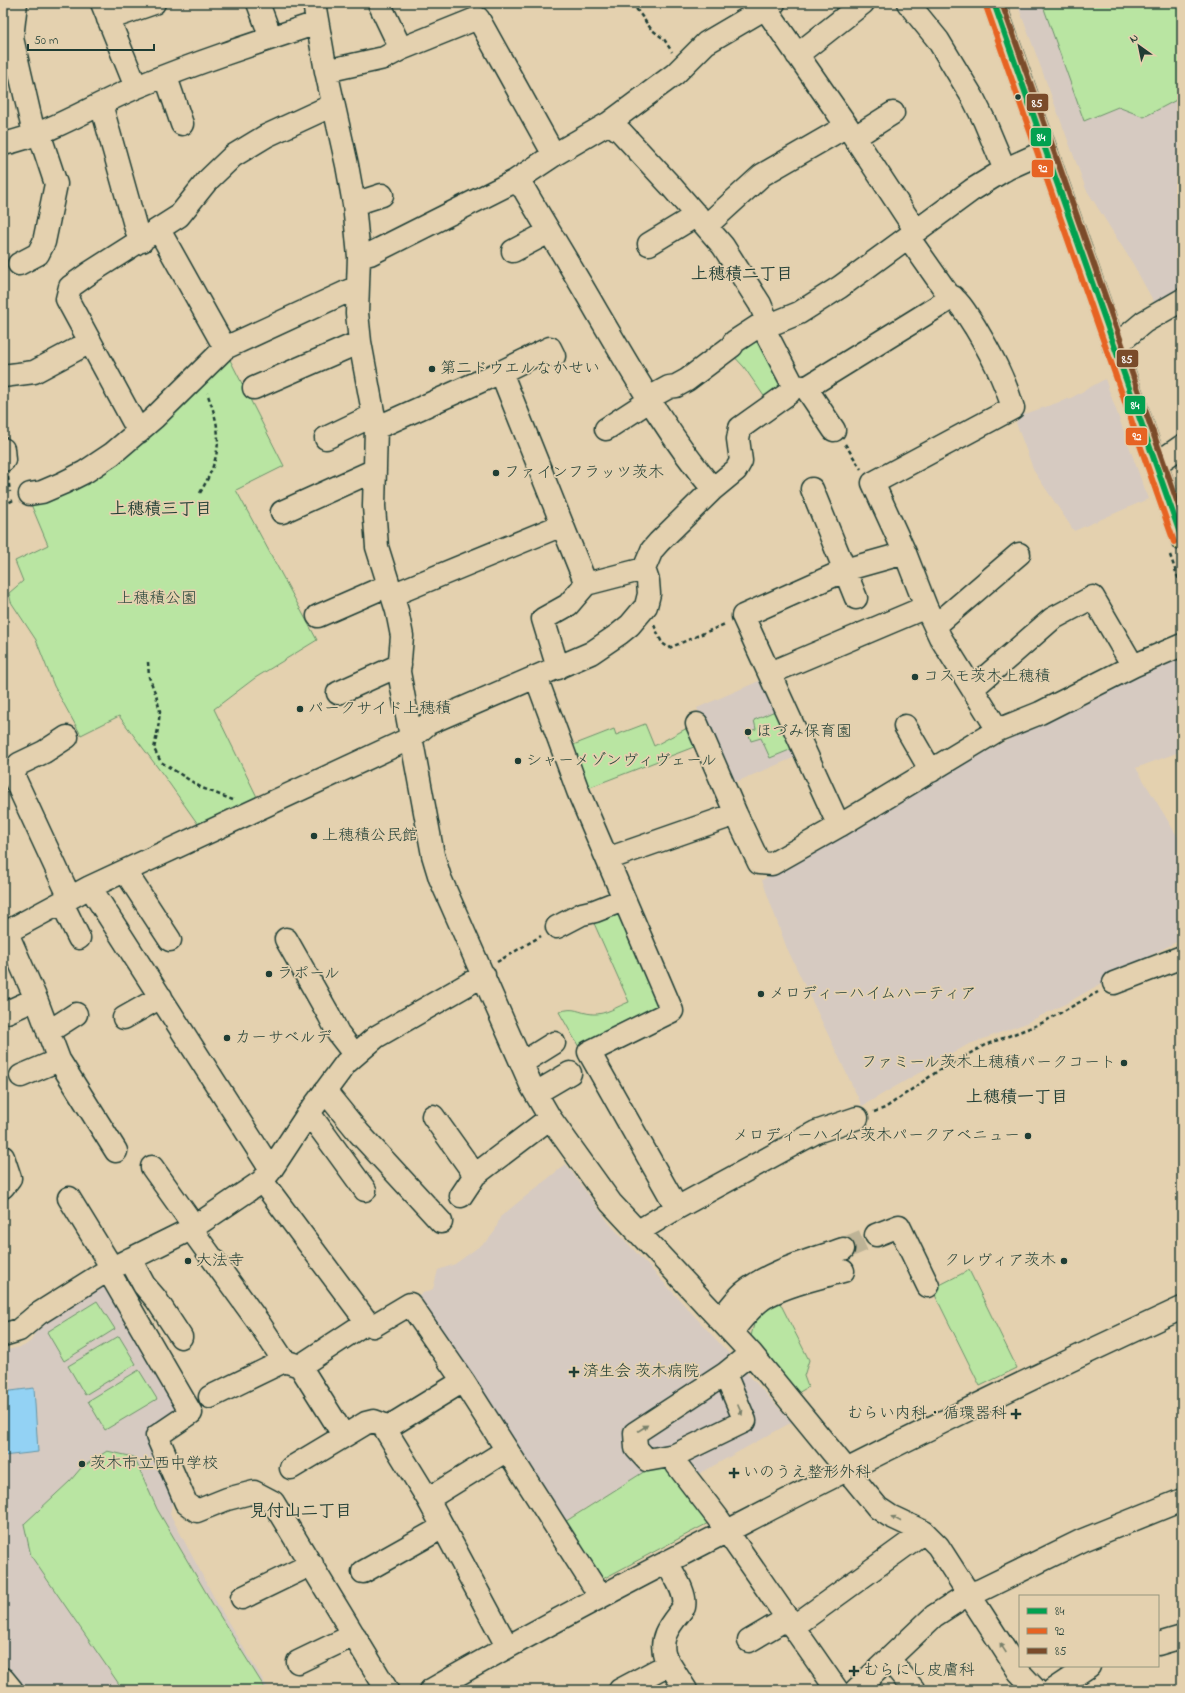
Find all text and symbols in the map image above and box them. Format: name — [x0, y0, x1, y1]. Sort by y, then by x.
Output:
scale bar — [28, 26, 154, 52]
north arrow — [1119, 26, 1159, 66]
text: N — [1127, 30, 1142, 47]
text: 50 m — [34, 32, 58, 50]
unlabelled marker — [1013, 92, 1023, 102]
line badge: 85 — [1026, 93, 1049, 112]
text: 85 — [1031, 96, 1043, 112]
line badge: 84 — [1030, 127, 1052, 147]
text: 84 — [1036, 130, 1046, 146]
line badge: 92 — [1031, 159, 1054, 178]
text: 92 — [1038, 161, 1048, 177]
district label: 上穂積二丁目 — [691, 262, 793, 287]
line badge: 85 — [1116, 349, 1139, 368]
text: 85 — [1121, 352, 1133, 368]
place label: 第二ドウエルなかせい — [440, 357, 600, 381]
marker: 第二ドウエルなかせい — [427, 364, 437, 374]
line badge: 84 — [1124, 395, 1146, 415]
text: 84 — [1130, 398, 1140, 414]
line badge: 92 — [1125, 427, 1148, 446]
text: 92 — [1132, 429, 1142, 445]
place label: ファインフラッツ茨木 — [504, 461, 664, 485]
marker: ファインフラッツ茨木 — [491, 468, 501, 478]
district label: 上穂積三丁目 — [110, 497, 212, 522]
park label: 上穂積公園 — [117, 587, 197, 611]
place label: コスモ茨木上穂積 — [923, 665, 1050, 689]
marker: コスモ茨木上穂積 — [910, 672, 920, 682]
place label: パークサイド上穂積 — [308, 697, 451, 721]
marker: パークサイド上穂積 — [295, 704, 305, 714]
place label: ほづみ保育園 — [756, 720, 852, 744]
marker: ほづみ保育園 — [743, 727, 753, 737]
place label: シャーメゾンヴィヴェール — [526, 749, 717, 773]
marker: シャーメゾンヴィヴェール — [513, 756, 523, 766]
place label: 上穂積公民館 — [322, 824, 418, 848]
marker: 上穂積公民館 — [309, 831, 319, 841]
place label: ラポール — [277, 962, 340, 986]
marker: ラポール — [264, 969, 274, 979]
place label: メロディーハイムハーティア — [769, 982, 976, 1006]
marker: メロディーハイムハーティア — [756, 989, 766, 999]
place label: カーサベルデ — [235, 1026, 332, 1050]
marker: カーサベルデ — [222, 1033, 232, 1043]
place label: ファミール茨木上穂積パークコート — [861, 1051, 1116, 1075]
marker: ファミール茨木上穂積パークコート — [1119, 1058, 1129, 1068]
district label: 上穂積一丁目 — [966, 1085, 1068, 1110]
place label: メロディーハイム茨木パークアベニュー — [733, 1124, 1020, 1148]
marker: メロディーハイム茨木パークアベニュー — [1023, 1131, 1033, 1141]
place label: 大法寺 — [196, 1249, 244, 1273]
place label: クレヴィア茨木 — [944, 1249, 1056, 1273]
marker: 大法寺 — [183, 1256, 193, 1266]
marker: クレヴィア茨木 — [1059, 1256, 1069, 1266]
place label: 済生会 茨木病院 — [583, 1360, 699, 1384]
marker: 済生会 茨木病院 — [568, 1366, 580, 1378]
place label: むらい内科・循環器科 — [847, 1402, 1007, 1426]
one-way arrow — [737, 1405, 743, 1416]
marker: むらい内科・循環器科 — [1010, 1408, 1022, 1420]
one-way arrow — [637, 1424, 649, 1431]
place label: 茨木市立西中学校 — [90, 1452, 218, 1476]
marker: 茨木市立西中学校 — [77, 1459, 87, 1469]
place label: いのうえ整形外科 — [743, 1461, 871, 1485]
marker: いのうえ整形外科 — [728, 1467, 740, 1479]
district label: 見付山二丁目 — [250, 1499, 352, 1524]
one-way arrow — [890, 1516, 902, 1523]
legend — [1019, 1595, 1159, 1667]
text: 84 — [1055, 1603, 1065, 1621]
text: 92 — [1055, 1623, 1065, 1641]
one-way arrow — [1000, 1642, 1007, 1654]
text: 85 — [1055, 1643, 1067, 1661]
place label: むらにし皮膚科 — [863, 1659, 975, 1683]
marker: むらにし皮膚科 — [848, 1665, 860, 1677]

